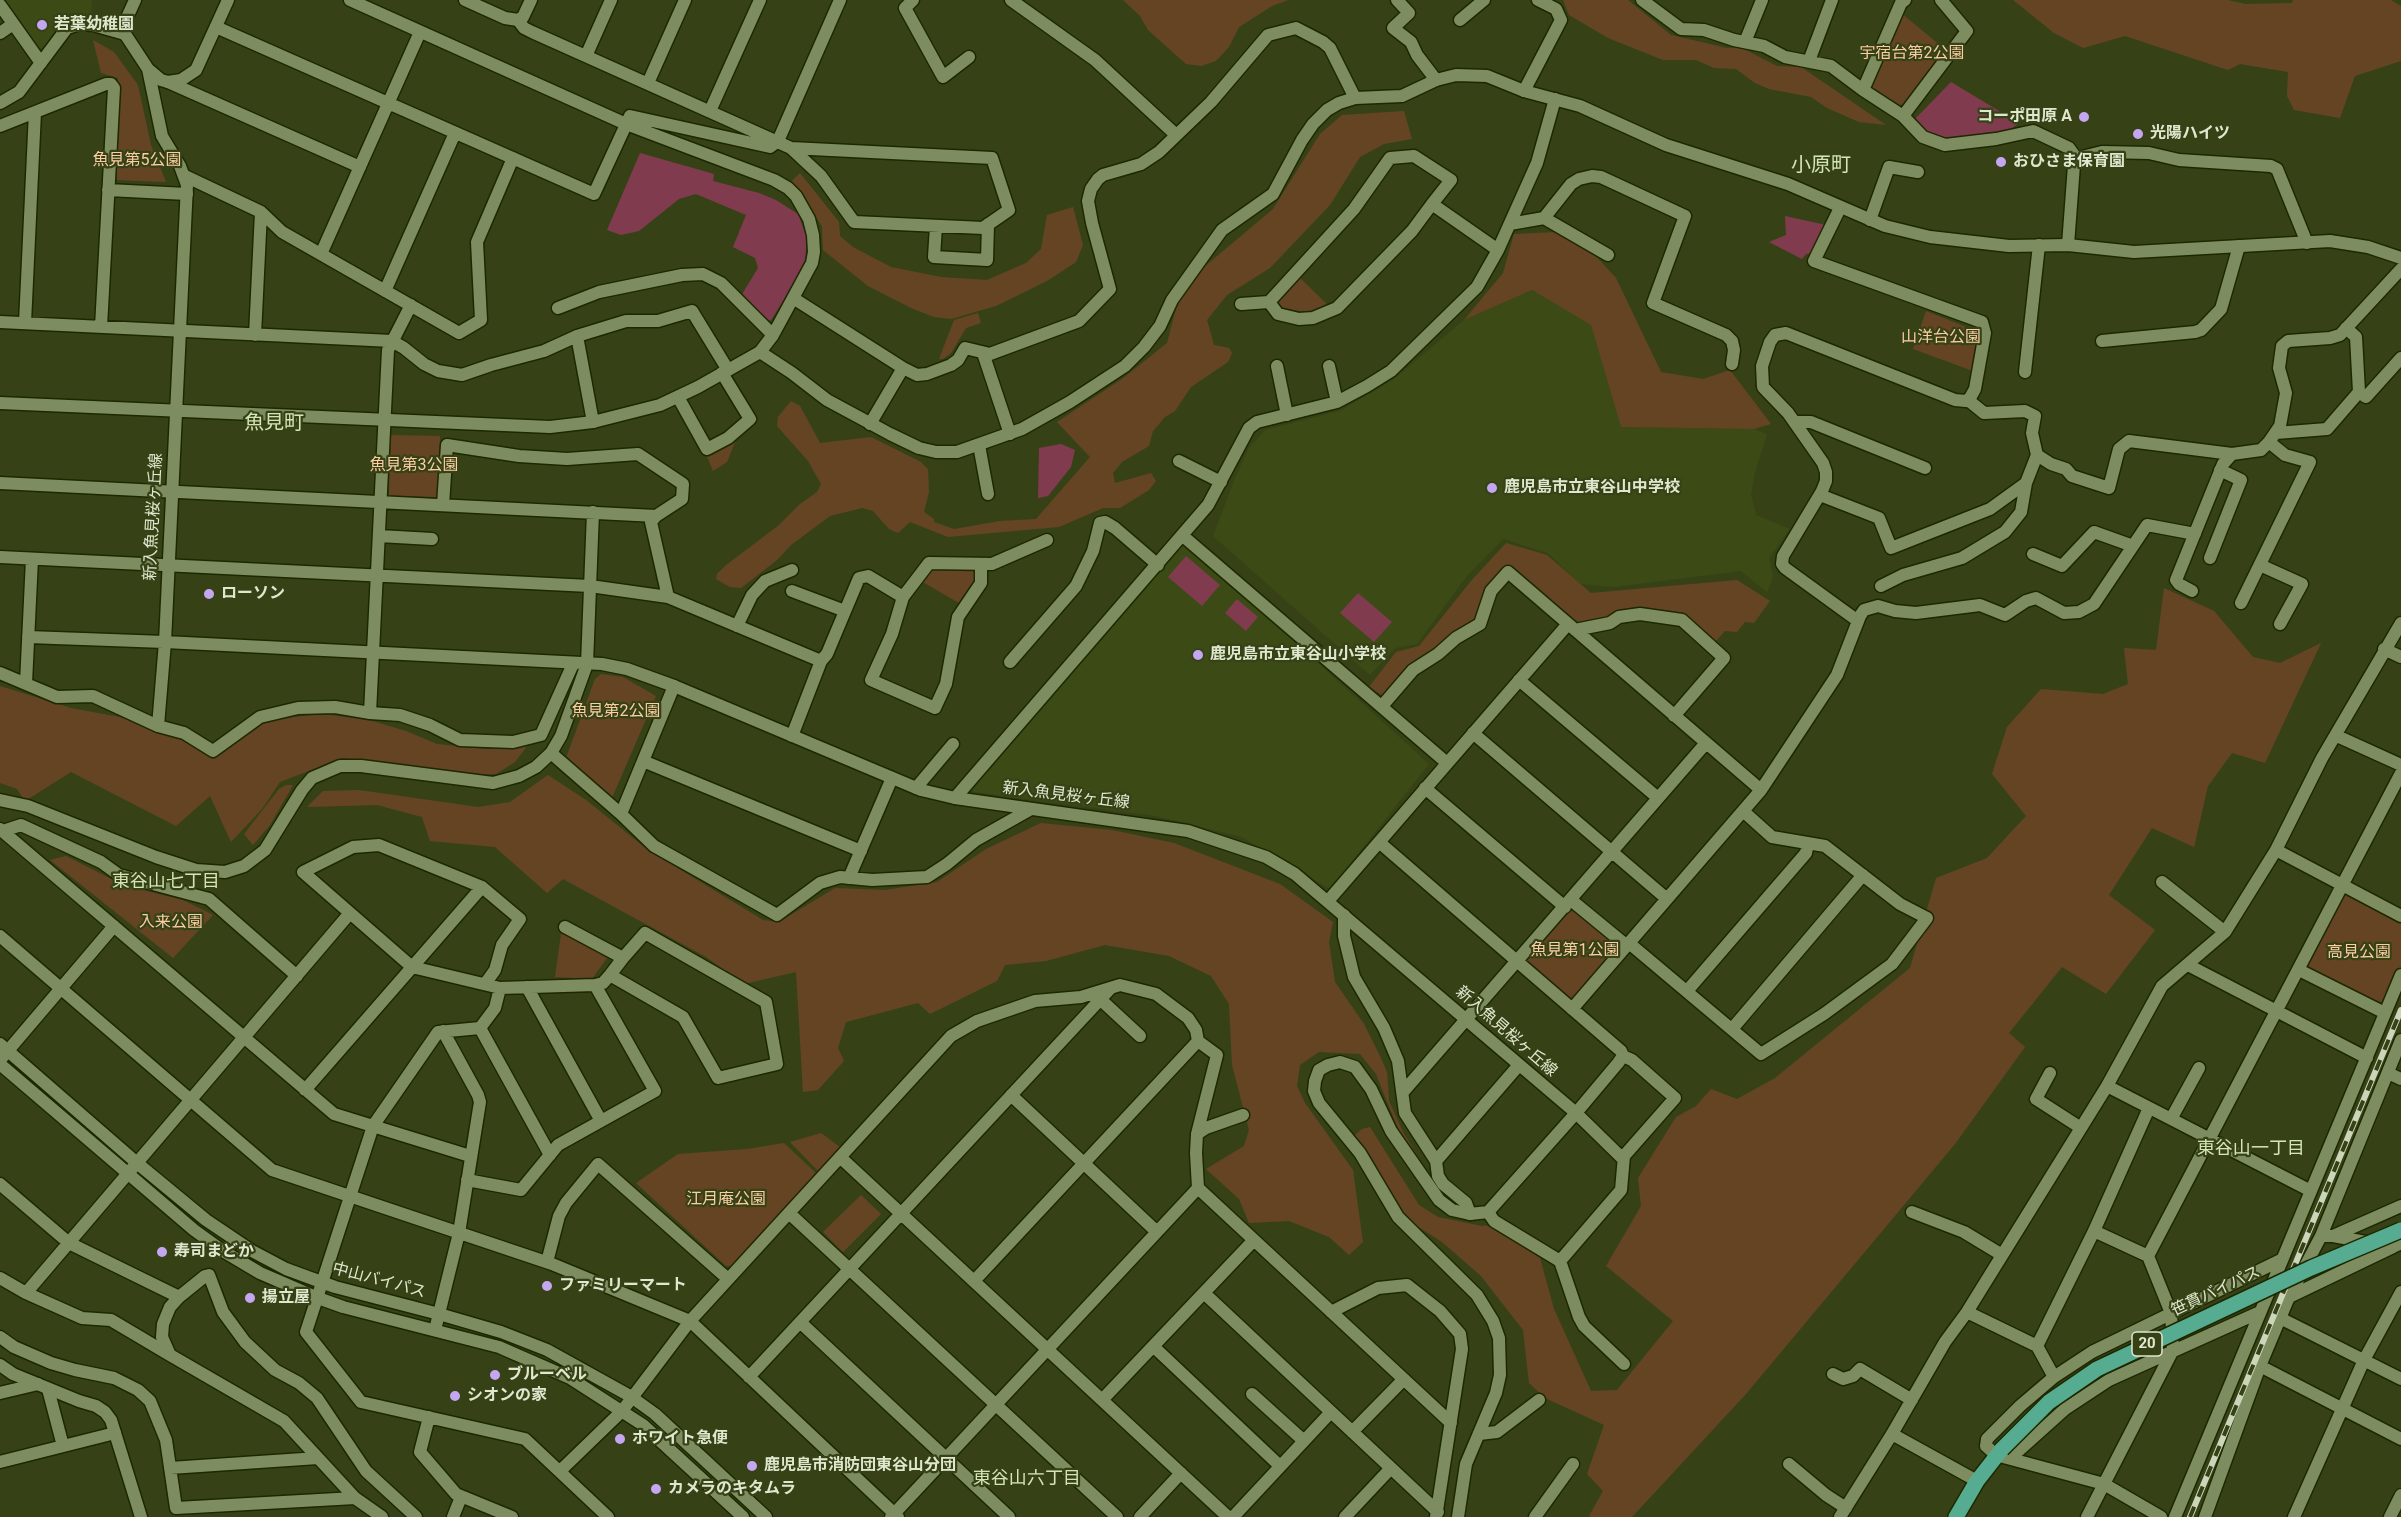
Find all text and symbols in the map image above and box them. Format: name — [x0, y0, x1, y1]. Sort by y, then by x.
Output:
place label: 若葉幼稚園 — [54, 15, 134, 35]
marker: 若葉幼稚園 — [35, 18, 49, 32]
park label: 宇宿台第2公園 — [1860, 44, 1964, 64]
place label: コーポ田原 A — [1977, 107, 2072, 127]
marker: コーポ田原 A — [2077, 110, 2091, 124]
place label: 光陽ハイツ — [2150, 124, 2230, 144]
marker: 光陽ハイツ — [2131, 127, 2145, 141]
park label: 魚見第5公園 — [93, 151, 181, 171]
place label: おひさま保育園 — [2013, 152, 2125, 172]
district label: 小原町 — [1791, 154, 1851, 178]
marker: おひさま保育園 — [1994, 155, 2008, 169]
park label: 山洋台公園 — [1901, 328, 1981, 348]
district label: 魚見町 — [244, 412, 304, 436]
street label: 新入魚見桜ヶ丘線 — [141, 453, 167, 581]
park label: 魚見第3公園 — [370, 456, 458, 476]
place label: 鹿児島市立東谷山中学校 — [1504, 478, 1680, 498]
marker: 鹿児島市立東谷山中学校 — [1485, 481, 1499, 495]
place label: ローソン — [221, 584, 285, 604]
marker: ローソン — [202, 587, 216, 601]
place label: 鹿児島市立東谷山小学校 — [1210, 645, 1386, 665]
marker: 鹿児島市立東谷山小学校 — [1191, 648, 1205, 662]
park label: 魚見第2公園 — [572, 702, 660, 722]
street label: 新入魚見桜ヶ丘線 — [1001, 779, 1131, 813]
district label: 東谷山七丁目 — [112, 871, 220, 893]
park label: 入来公園 — [139, 913, 203, 933]
park label: 魚見第1公園 — [1531, 941, 1619, 961]
park label: 高見公園 — [2327, 943, 2391, 963]
street label: 新入魚見桜ヶ丘線 — [1451, 983, 1561, 1081]
district label: 東谷山一丁目 — [2197, 1138, 2305, 1160]
park label: 江月庵公園 — [686, 1190, 766, 1210]
place label: 寿司まどか — [174, 1242, 254, 1262]
marker: 寿司まどか — [155, 1245, 169, 1259]
street label: 中山バイパス — [330, 1259, 428, 1303]
street label: 笹貫バイパス — [2168, 1263, 2264, 1321]
place label: ファミリーマート — [559, 1276, 687, 1296]
marker: ファミリーマート — [540, 1279, 554, 1293]
place label: 揚立屋 — [262, 1288, 310, 1308]
marker: 揚立屋 — [243, 1291, 257, 1305]
road number: 20 — [2132, 1332, 2162, 1356]
place label: ブルーベル — [507, 1365, 587, 1385]
marker: ブルーベル — [488, 1368, 502, 1382]
place label: シオンの家 — [467, 1386, 547, 1406]
marker: シオンの家 — [448, 1389, 462, 1403]
place label: ホワイト急便 — [632, 1429, 728, 1449]
marker: ホワイト急便 — [613, 1432, 627, 1446]
place label: 鹿児島市消防団東谷山分団 — [764, 1456, 956, 1476]
marker: 鹿児島市消防団東谷山分団 — [745, 1459, 759, 1473]
district label: 東谷山六丁目 — [973, 1468, 1081, 1490]
place label: カメラのキタムラ — [668, 1479, 796, 1499]
marker: カメラのキタムラ — [649, 1482, 663, 1496]

